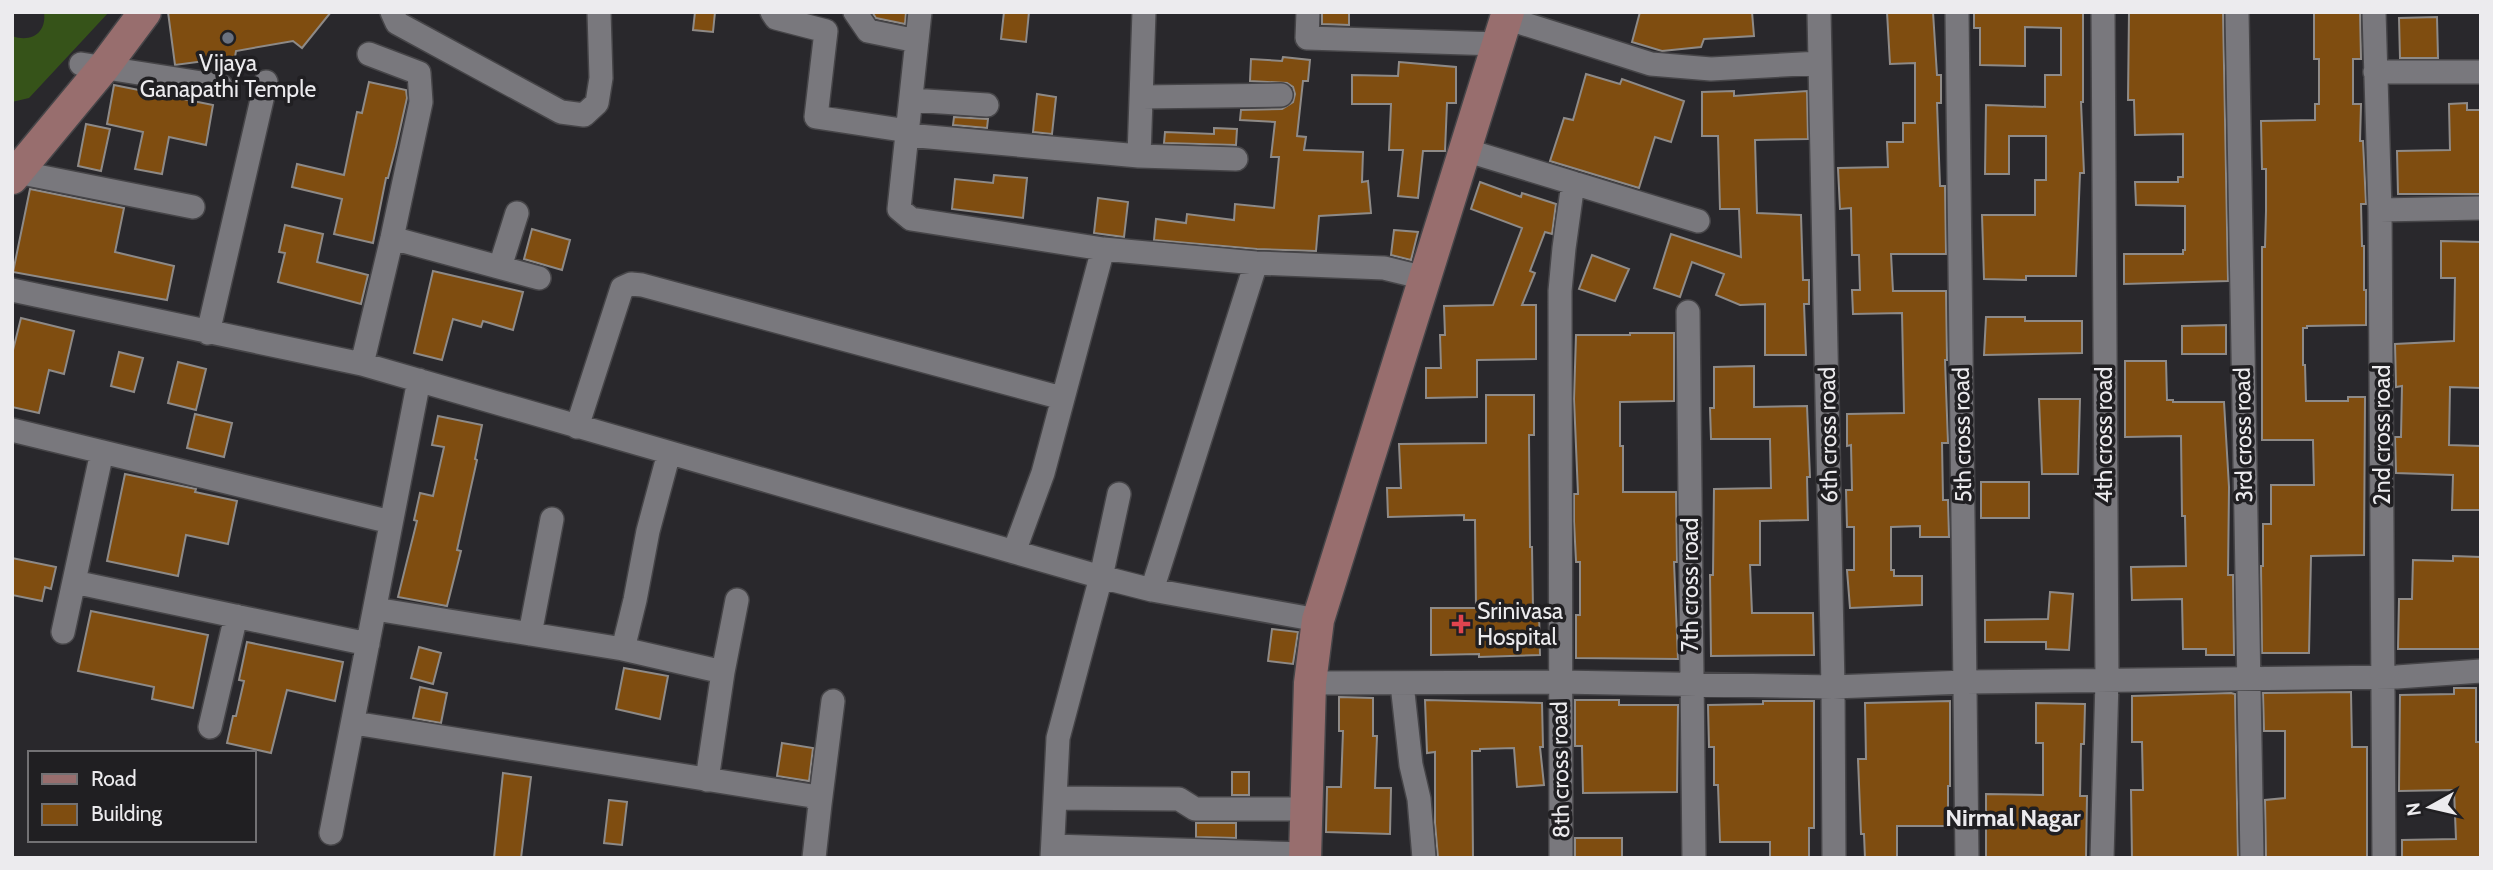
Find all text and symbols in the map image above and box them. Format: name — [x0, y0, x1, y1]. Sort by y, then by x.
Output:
marker: Vijaya Ganapathi Temple — [220, 30, 236, 46]
place label: Vijaya Ganapathi Temple — [140, 49, 317, 103]
street label: 2nd cross road — [2368, 365, 2396, 505]
street label: 6th cross road — [1813, 367, 1843, 503]
street label: 5th cross road — [1947, 367, 1977, 503]
street label: 4th cross road — [2090, 367, 2118, 503]
street label: 3rd cross road — [2228, 367, 2258, 503]
street label: 7th cross road — [1676, 518, 1704, 652]
place label: Srinivasa Hospital — [1477, 597, 1563, 651]
marker: Srinivasa Hospital — [1451, 614, 1471, 634]
street label: 8th cross road — [1545, 701, 1575, 839]
legend — [28, 751, 256, 842]
text: Road — [91, 766, 137, 791]
north arrow — [2395, 772, 2465, 842]
text: Building — [91, 801, 163, 826]
text: N — [2401, 801, 2426, 818]
district label: Nirmal Nagar — [1945, 803, 2081, 832]

